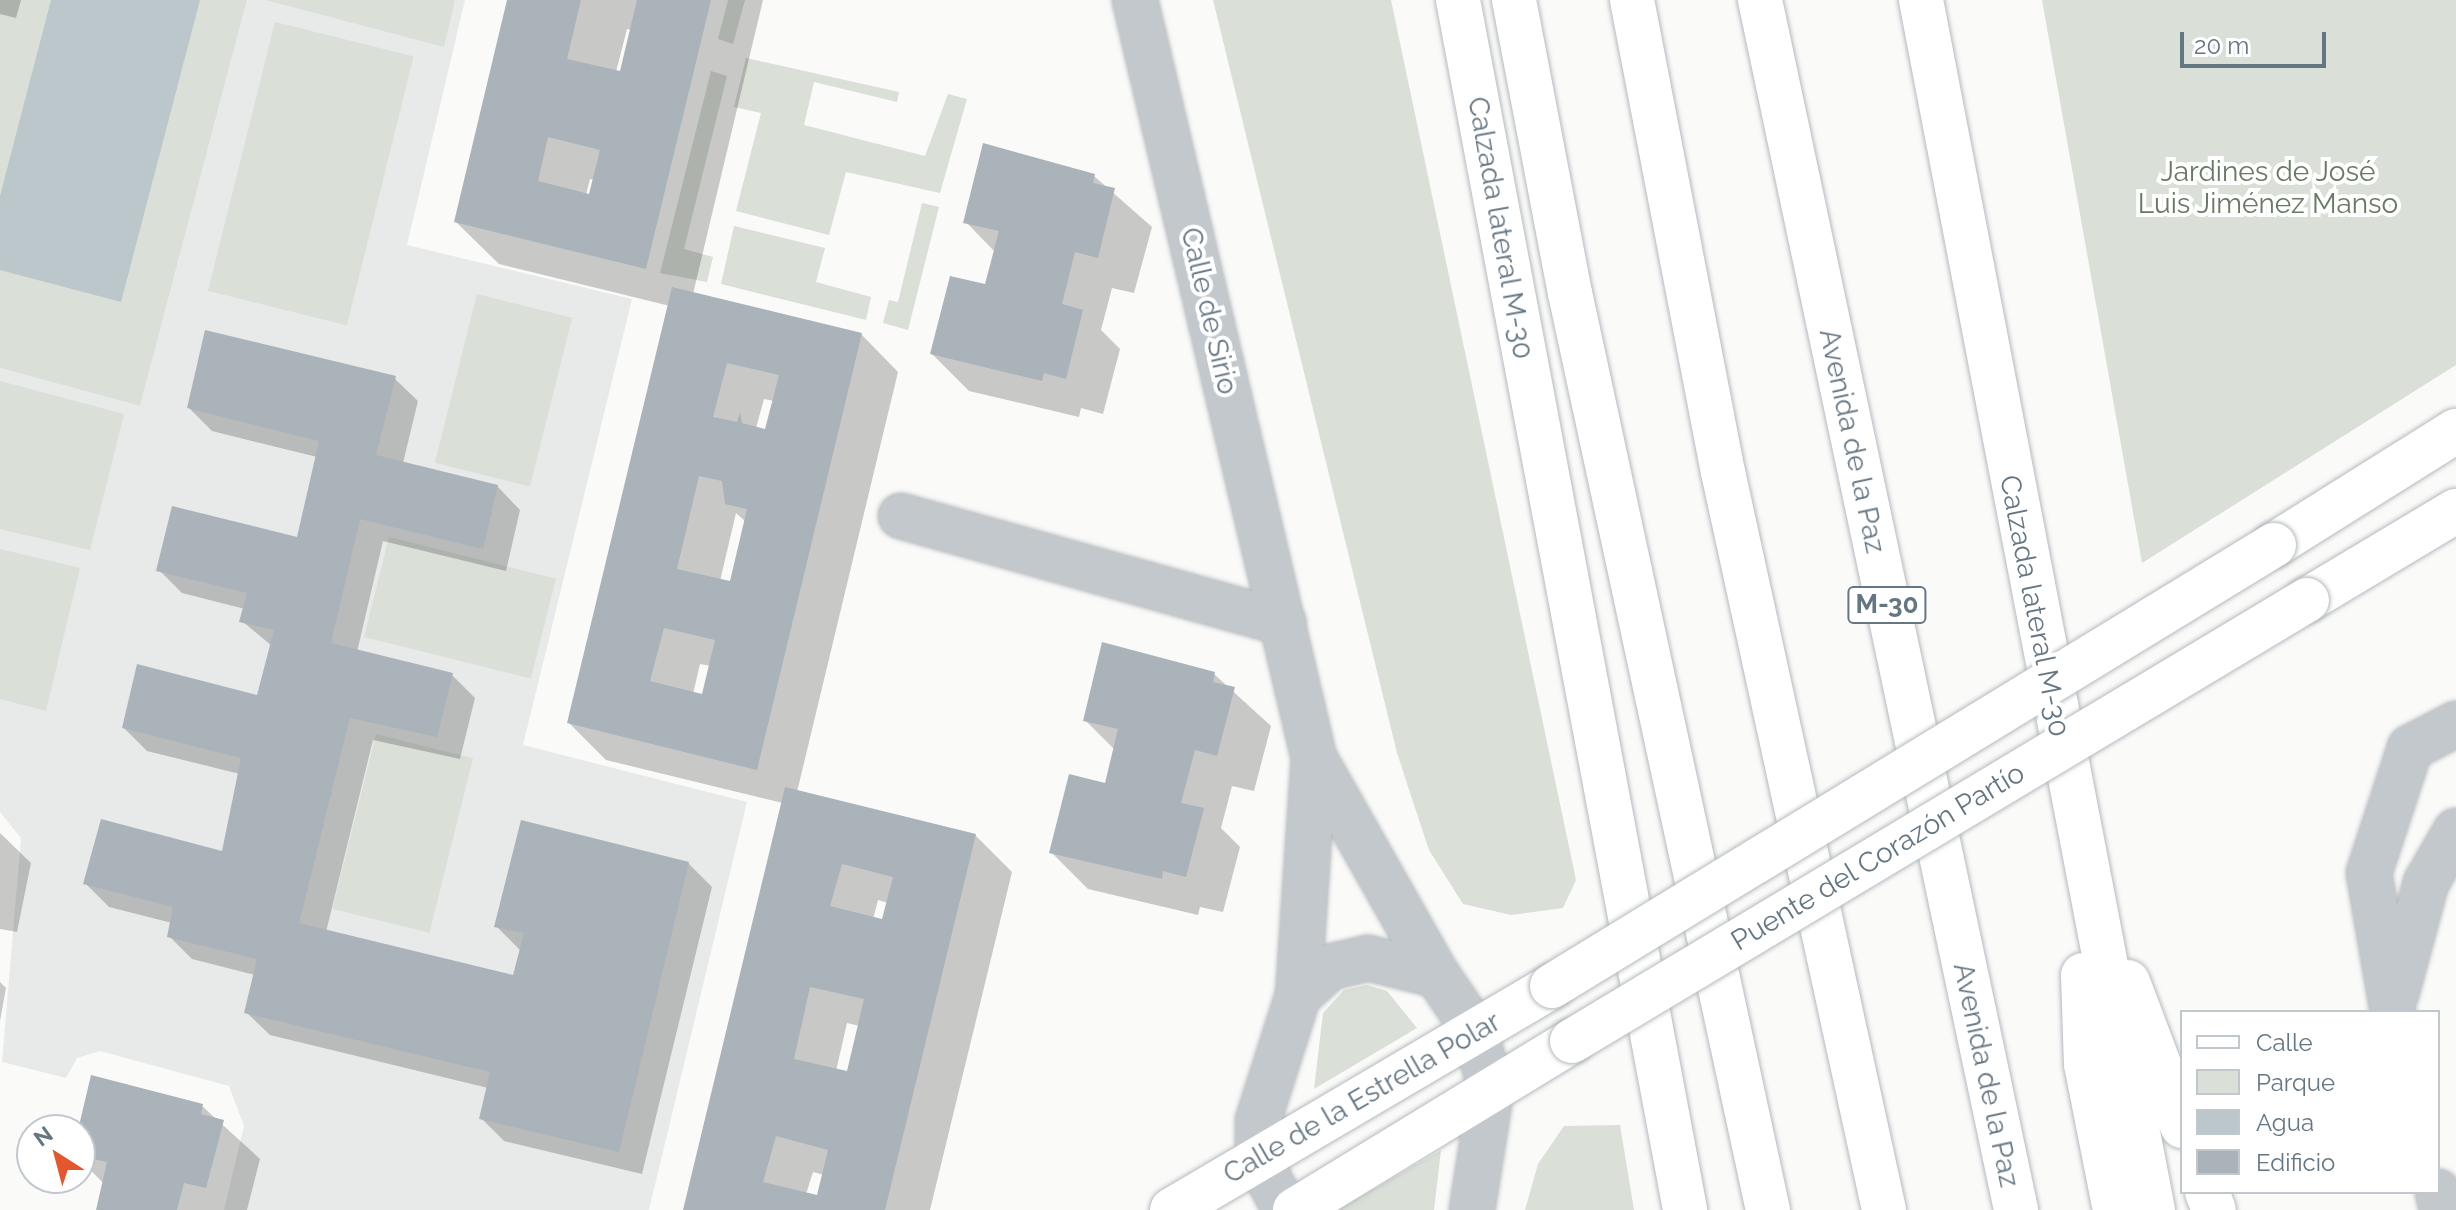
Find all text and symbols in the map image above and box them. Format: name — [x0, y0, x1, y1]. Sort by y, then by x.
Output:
scale bar — [2184, 16, 2330, 66]
text: 20 m — [2194, 31, 2249, 60]
street label: Calzada lateral M-30 — [1460, 94, 1540, 362]
park label: Jardines de José Luis Jiménez Manso — [2137, 155, 2399, 221]
street label: Calle de Sirio — [1174, 224, 1244, 398]
street label: Avenida de la Paz — [1812, 326, 1892, 556]
street label: Calzada lateral M-30 — [1992, 472, 2076, 740]
road number: M-30 — [1847, 583, 1927, 627]
street label: Puente del Corazón Partío — [1725, 756, 2031, 958]
street label: Avenida de la Paz — [1946, 960, 2026, 1190]
street label: Calle de la Estrella Polar — [1218, 1005, 1506, 1191]
legend — [2180, 1010, 2440, 1194]
text: Calle — [2256, 1028, 2313, 1057]
text: Parque — [2256, 1068, 2335, 1097]
text: Agua — [2256, 1108, 2314, 1137]
north arrow — [16, 1114, 96, 1194]
text: N — [29, 1121, 57, 1152]
text: Edificio — [2256, 1148, 2335, 1177]

